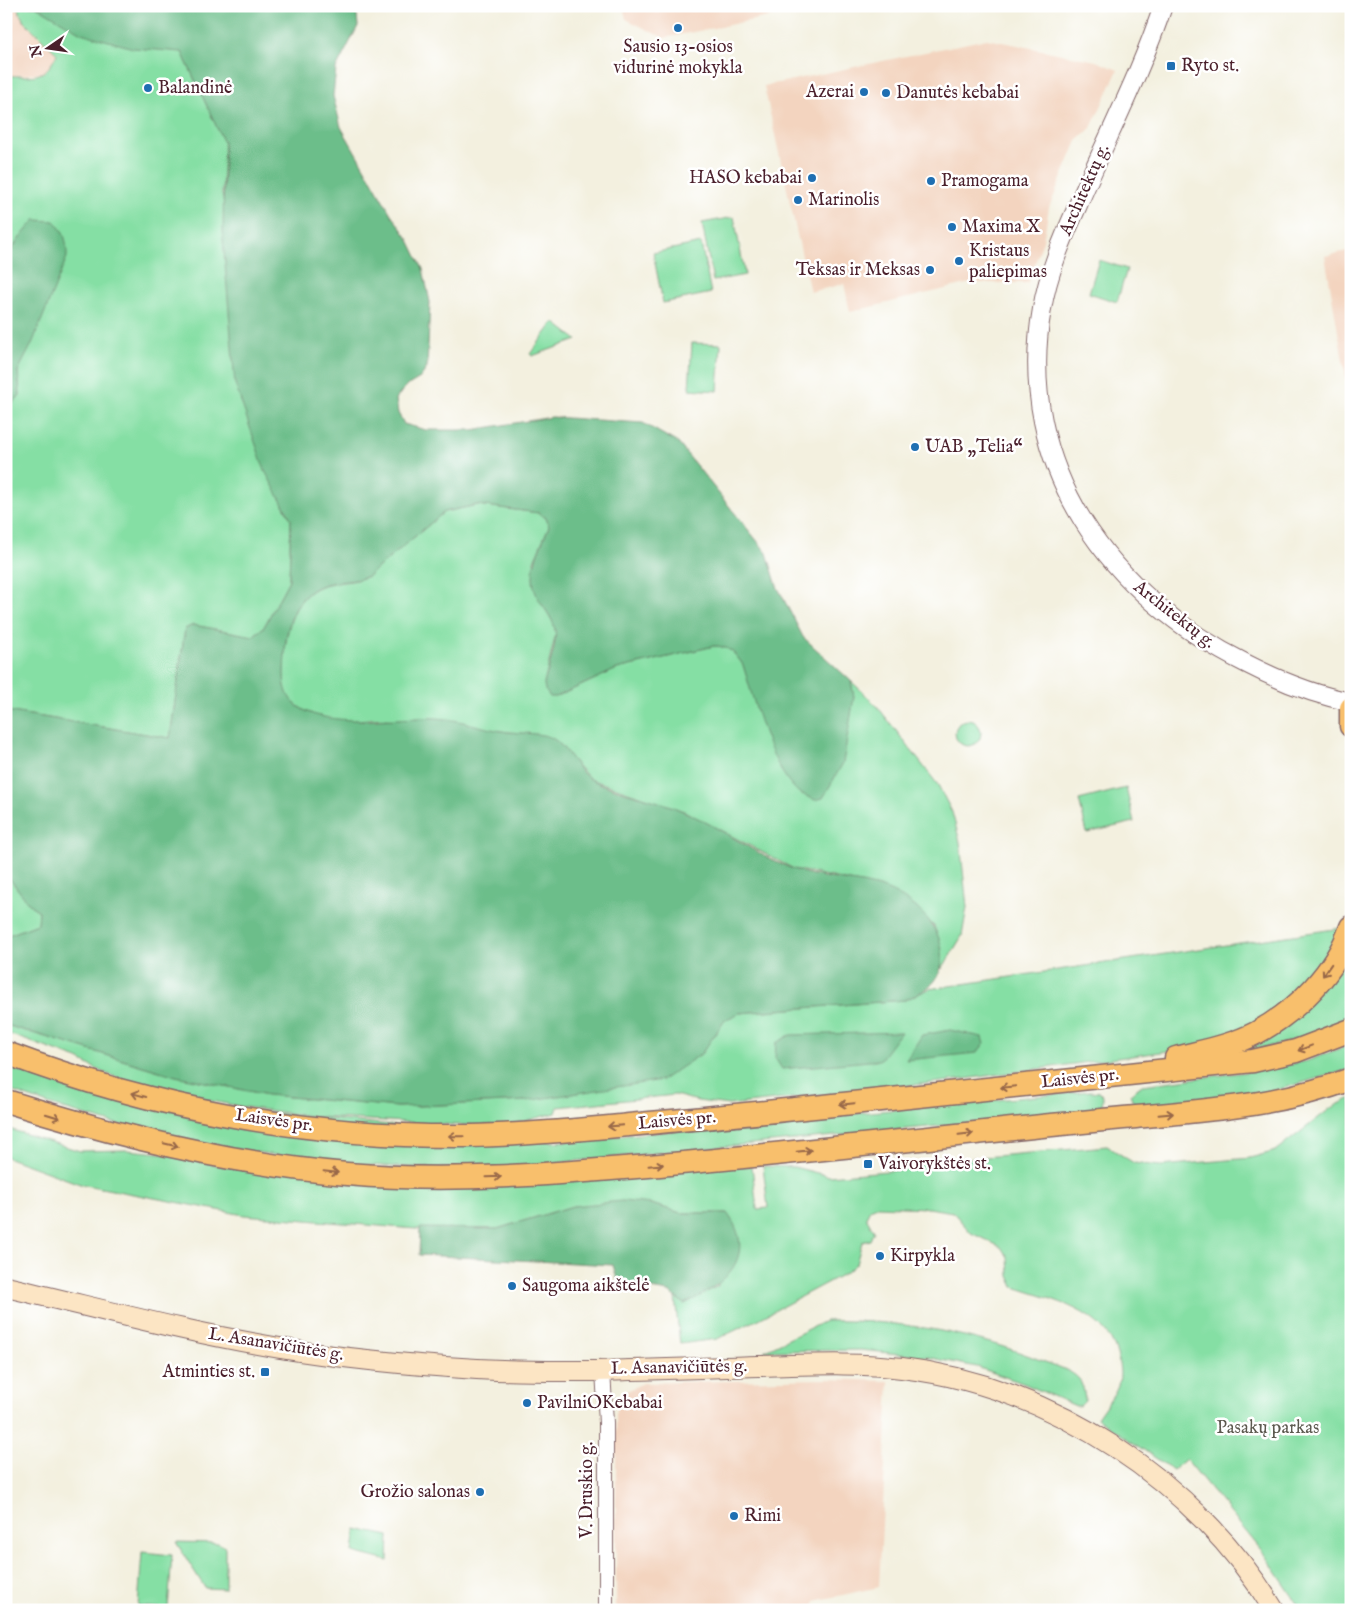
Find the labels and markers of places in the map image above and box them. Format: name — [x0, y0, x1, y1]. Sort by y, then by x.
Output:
marker: Sausio 13-osios vidurinė mokykla — [672, 22, 684, 34]
place label: Sausio 13-osios vidurinė mokykla — [614, 36, 743, 80]
place label: Ryto st. — [1181, 55, 1239, 78]
marker: Ryto st. — [1165, 60, 1177, 72]
place label: Balandinė — [158, 77, 232, 100]
place label: Azerai — [805, 81, 854, 104]
marker: Balandinė — [142, 82, 154, 94]
place label: Danutės kebabai — [896, 82, 1019, 105]
marker: Azerai — [858, 86, 870, 98]
marker: Danutės kebabai — [880, 87, 892, 99]
place label: HASO kebabai — [689, 167, 802, 190]
place label: Pramogama — [941, 170, 1029, 193]
marker: HASO kebabai — [806, 172, 818, 184]
marker: Pramogama — [925, 175, 937, 187]
place label: Marinolis — [808, 189, 879, 212]
marker: Marinolis — [792, 194, 804, 206]
place label: Maxima X — [962, 216, 1041, 239]
marker: Maxima X — [946, 221, 958, 233]
place label: Kristaus paliepimas — [969, 240, 1047, 284]
marker: Kristaus paliepimas — [953, 255, 965, 267]
place label: Teksas ir Meksas — [796, 259, 920, 282]
marker: Teksas ir Meksas — [924, 264, 936, 276]
place label: UAB „Telia“ — [925, 436, 1023, 459]
marker: UAB „Telia“ — [909, 441, 921, 453]
place label: Vaivorykštės st. — [877, 1153, 991, 1176]
marker: Vaivorykštės st. — [862, 1158, 874, 1170]
place label: Kirpykla — [890, 1245, 955, 1268]
marker: Kirpykla — [874, 1250, 886, 1262]
place label: Saugoma aikštelė — [522, 1275, 649, 1298]
marker: Saugoma aikštelė — [506, 1280, 518, 1292]
place label: Atminties st. — [162, 1361, 255, 1384]
marker: Atminties st. — [259, 1366, 271, 1378]
place label: PavilniOKebabai — [537, 1392, 663, 1415]
marker: PavilniOKebabai — [521, 1397, 533, 1409]
place label: Grožio salonas — [360, 1481, 470, 1504]
marker: Grožio salonas — [474, 1486, 486, 1498]
place label: Rimi — [744, 1505, 781, 1528]
marker: Rimi — [728, 1510, 740, 1522]

